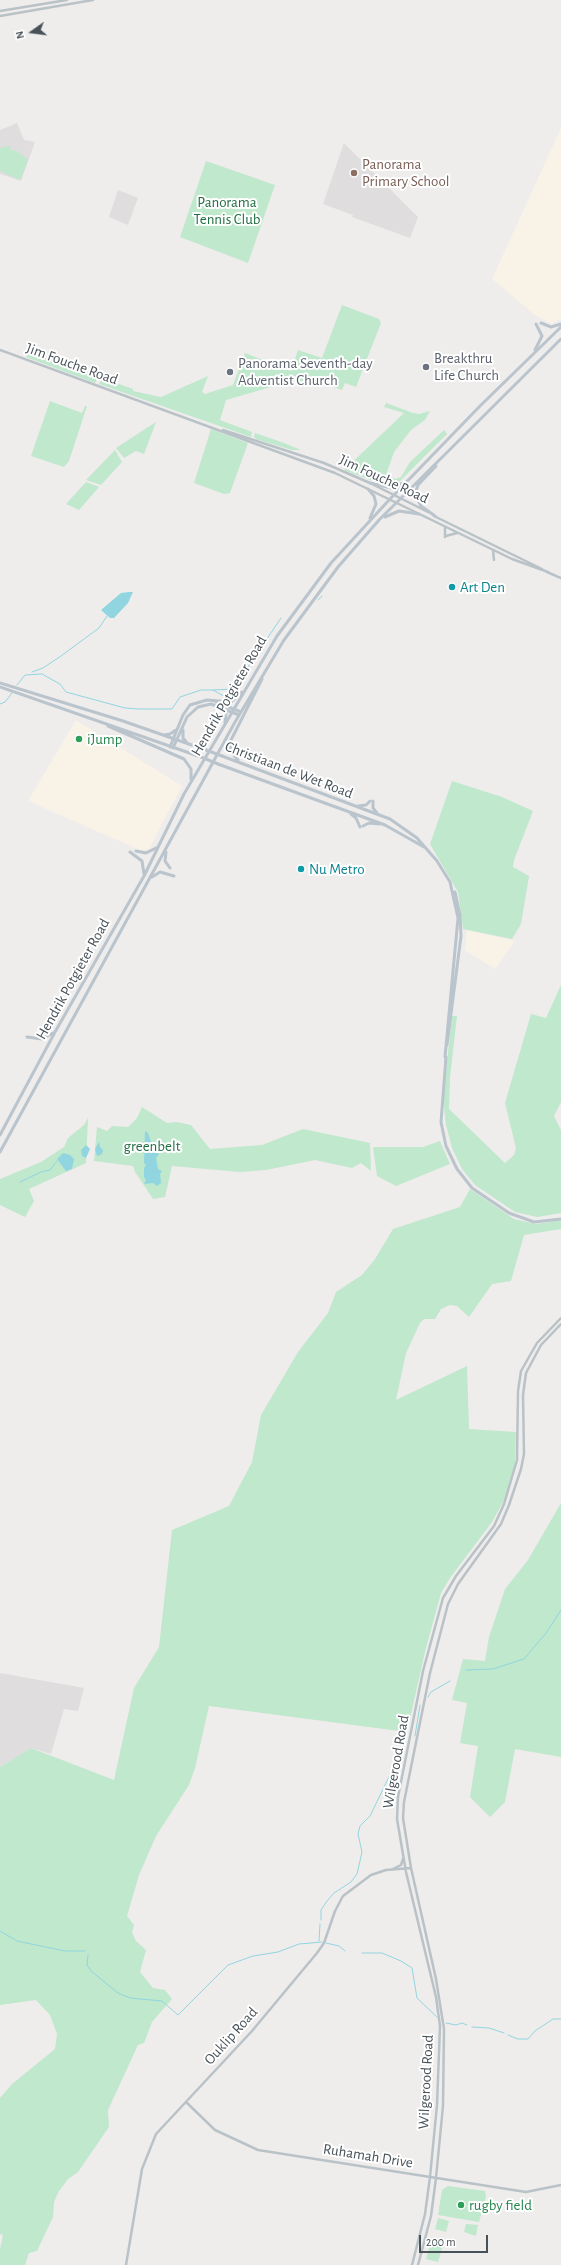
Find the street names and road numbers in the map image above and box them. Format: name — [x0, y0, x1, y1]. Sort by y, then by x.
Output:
street label: Jim Fouche Road — [24, 339, 120, 389]
street label: Jim Fouche Road — [336, 450, 432, 508]
street label: Hendrik Potgieter Road — [187, 633, 271, 759]
street label: Christiaan de Wet Road — [222, 737, 356, 803]
street label: Hendrik Potgieter Road — [32, 915, 114, 1043]
street label: Wilgerood Road — [379, 1714, 413, 1810]
street label: Ouklip Road — [200, 2003, 262, 2069]
street label: Wilgerood Road — [415, 2034, 437, 2130]
street label: Ruhamah Drive — [322, 2140, 414, 2172]

